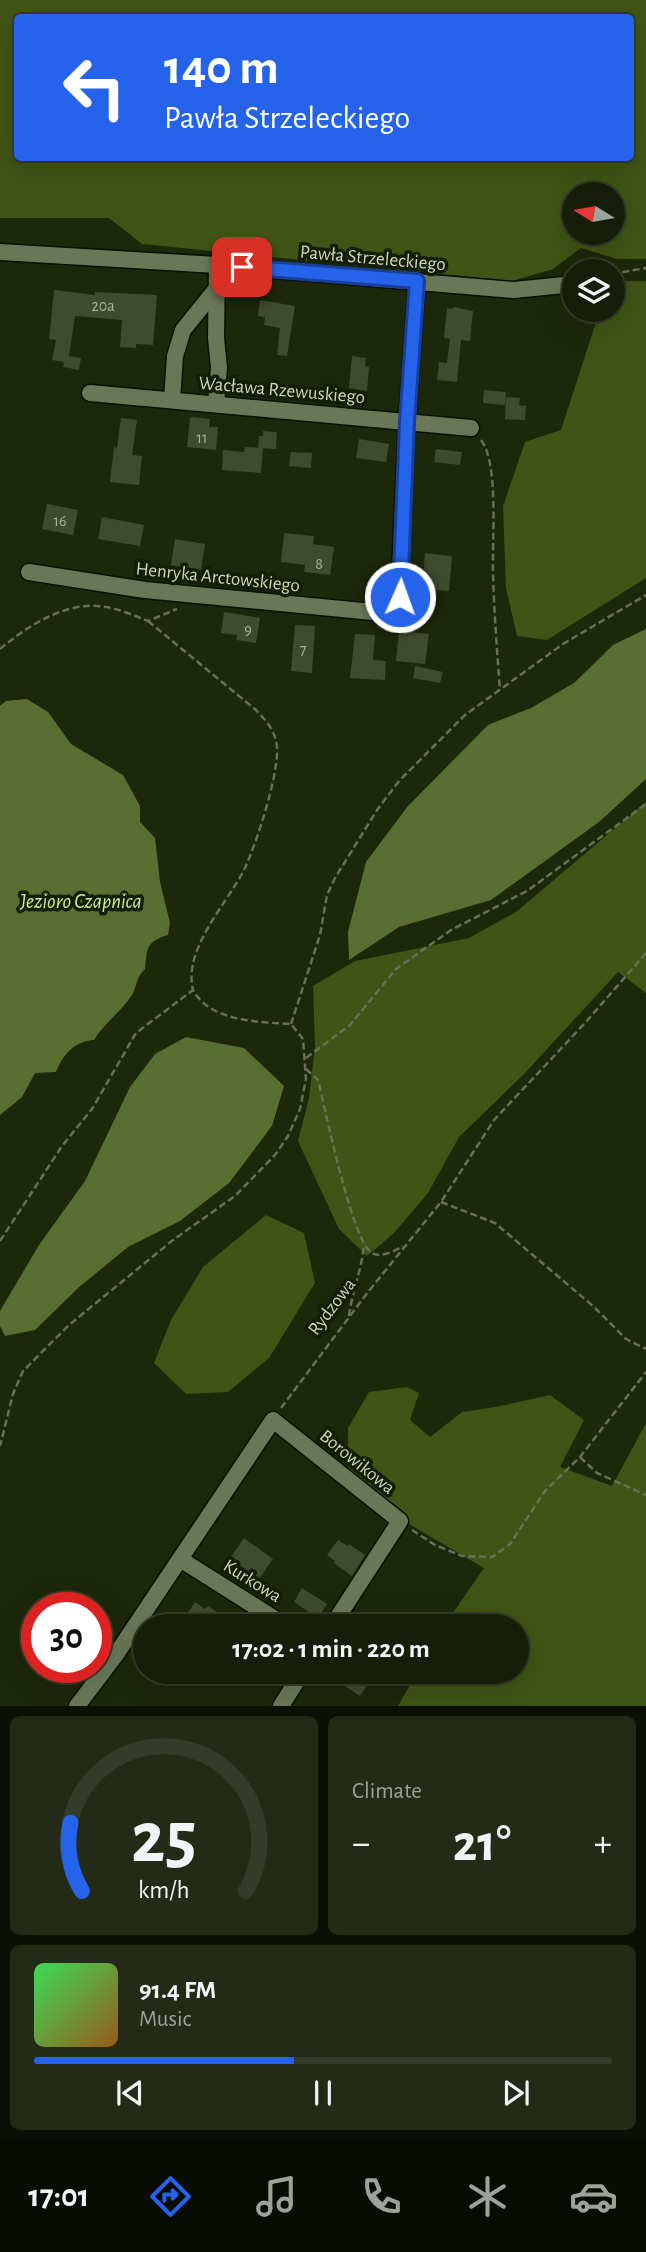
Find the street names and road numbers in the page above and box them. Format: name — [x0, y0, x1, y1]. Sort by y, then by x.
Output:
street label: Pawła Strzeleckiego — [299, 243, 447, 274]
street label: Wacława Rzewuskiego — [198, 374, 366, 407]
street label: Henryka Arctowskiego — [135, 559, 301, 596]
street label: Rydzowa — [305, 1275, 360, 1339]
street label: Borowikowa — [316, 1426, 398, 1498]
street label: Kurkowa — [220, 1556, 285, 1607]

